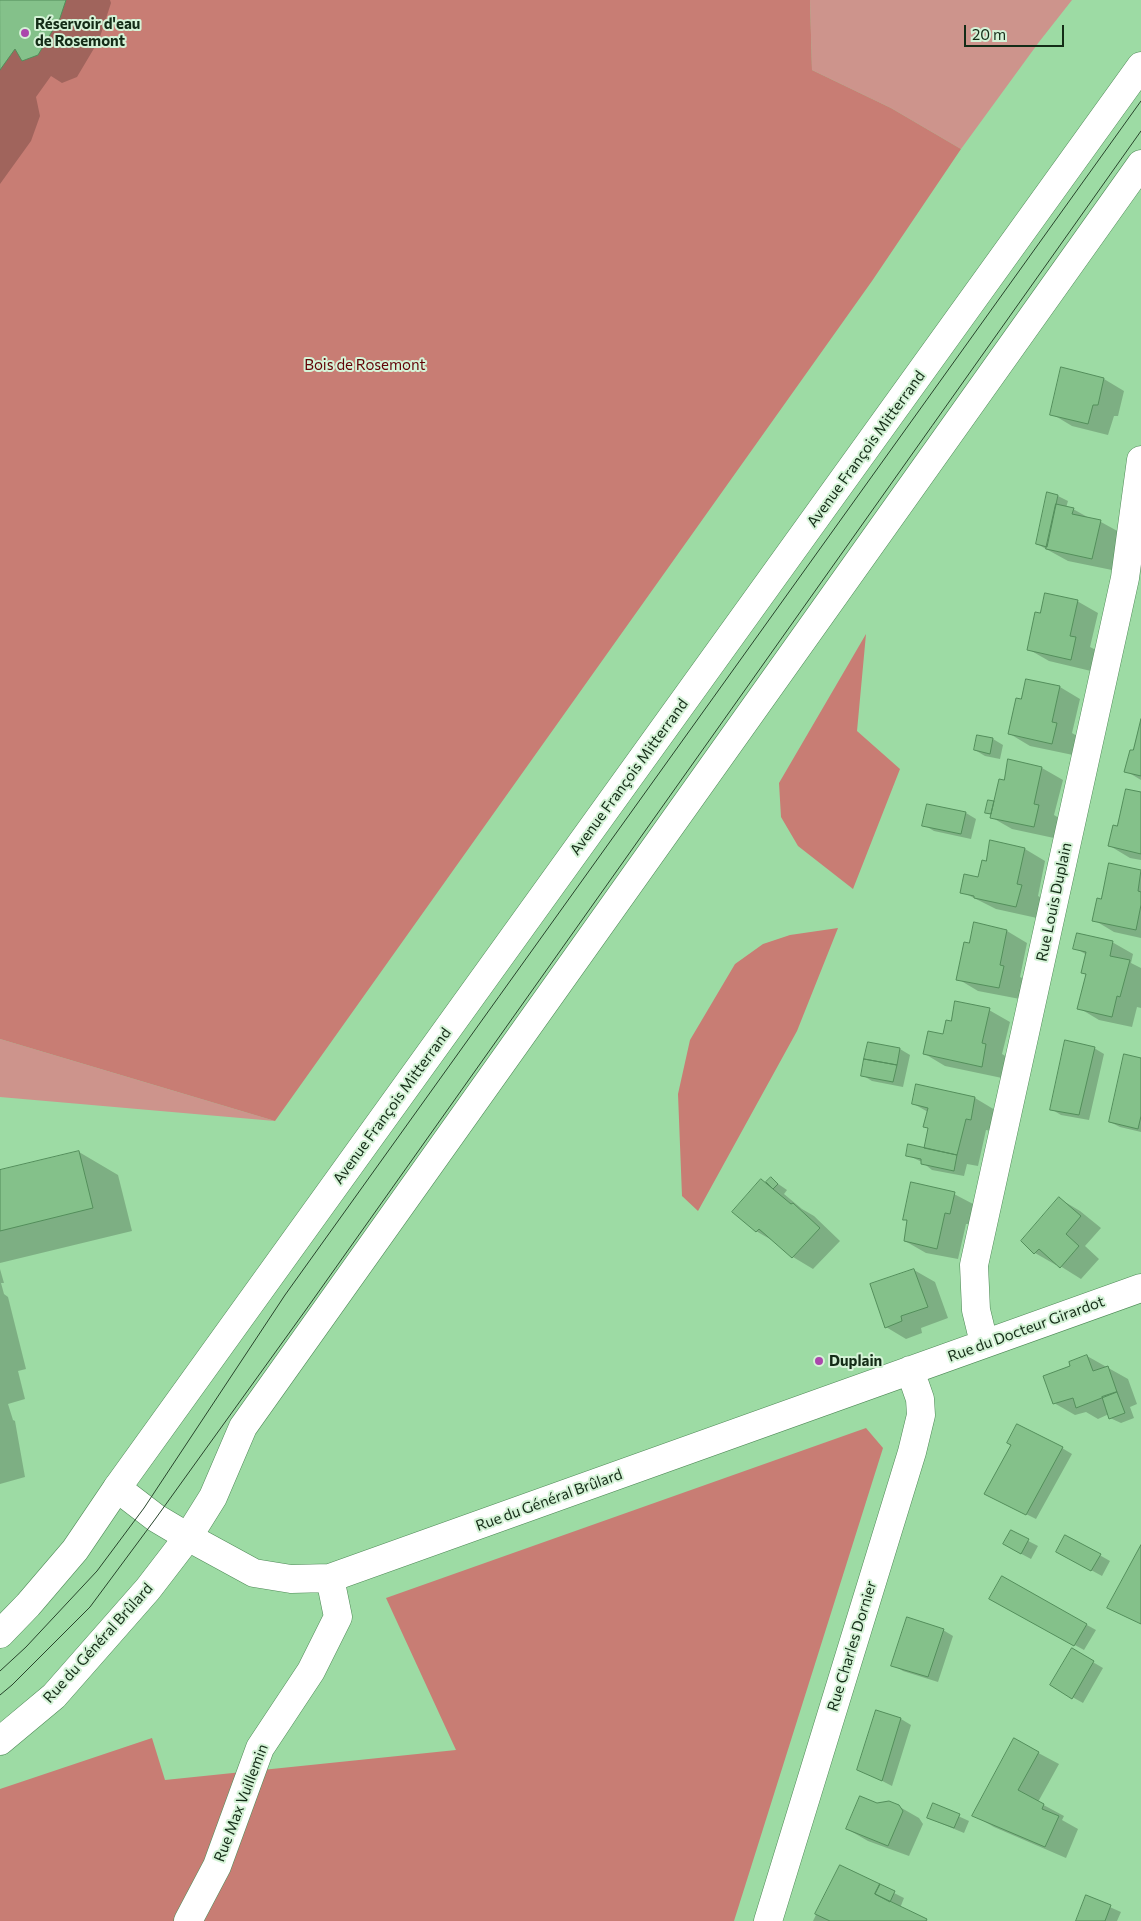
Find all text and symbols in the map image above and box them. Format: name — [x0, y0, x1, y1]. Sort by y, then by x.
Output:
place label: Réservoir d'eau de Rosemont — [35, 15, 140, 50]
scale bar — [966, 15, 1066, 47]
text: 20 m — [972, 25, 1006, 43]
marker: Réservoir d'eau de Rosemont — [19, 27, 31, 39]
park label: Bois de Rosemont — [304, 356, 426, 374]
street label: Avenue François Mitterrand — [803, 367, 929, 531]
street label: Avenue François Mitterrand — [566, 695, 692, 859]
street label: Rue Louis Duplain — [1033, 841, 1075, 963]
street label: Avenue François Mitterrand — [329, 1024, 455, 1188]
street label: Rue du Docteur Girardot — [945, 1292, 1107, 1366]
place label: Duplain — [829, 1352, 882, 1370]
marker: Duplain — [813, 1355, 825, 1367]
street label: Rue du Général Brûlard — [473, 1465, 625, 1535]
street label: Rue du Général Brûlard — [39, 1579, 157, 1707]
street label: Rue Charles Dornier — [824, 1579, 880, 1713]
street label: Rue Max Vuillemin — [210, 1741, 272, 1865]

